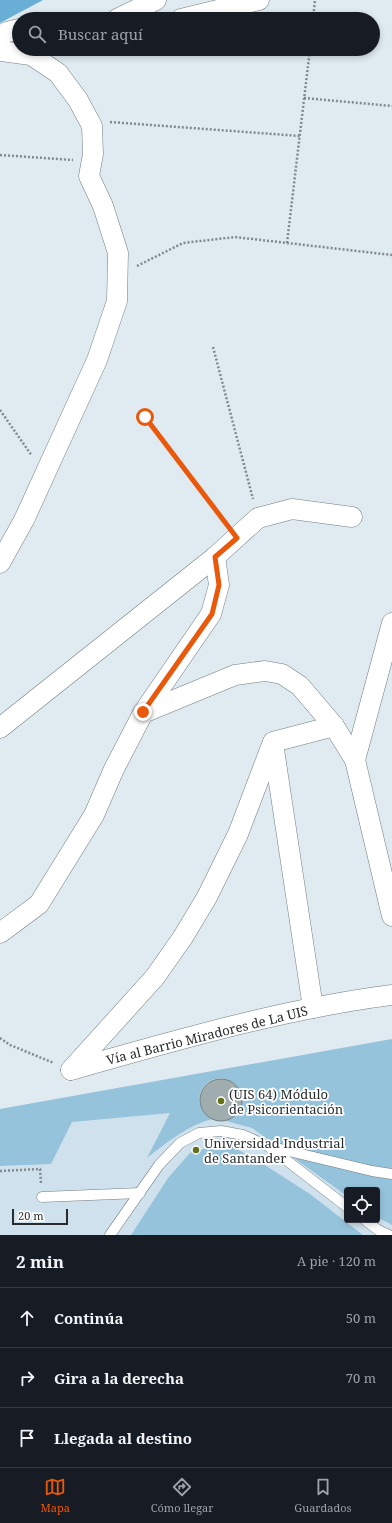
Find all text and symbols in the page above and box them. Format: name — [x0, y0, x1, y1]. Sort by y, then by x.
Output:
search box — [12, 12, 380, 56]
icon: search — [26, 23, 48, 45]
text: Buscar aquí — [58, 24, 143, 44]
route start — [136, 408, 154, 426]
route end — [134, 703, 152, 721]
street label: Vía al Barrio Miradores de La UIS — [104, 1001, 310, 1069]
place label: (UIS 64) Módulo de Psicorientación — [229, 1085, 344, 1118]
marker: (UIS 64) Módulo de Psicorientación — [216, 1096, 226, 1106]
place label: Universidad Industrial de Santander — [204, 1134, 345, 1167]
marker: Universidad Industrial de Santander — [191, 1145, 201, 1155]
map controls — [344, 1187, 380, 1223]
button: locate — [344, 1187, 380, 1223]
scale bar — [12, 1207, 68, 1226]
text: 20 m — [18, 1208, 44, 1223]
text: 2 min — [16, 1250, 64, 1273]
text: A pie · 120 m — [297, 1252, 376, 1270]
icon: ahead — [16, 1307, 38, 1329]
text: Continúa — [54, 1308, 124, 1328]
text: 50 m — [346, 1309, 376, 1327]
icon: right — [16, 1367, 38, 1389]
text: Gira a la derecha — [54, 1368, 184, 1388]
text: 70 m — [346, 1369, 376, 1387]
icon: arrive — [16, 1427, 38, 1449]
text: Llegada al destino — [54, 1428, 192, 1448]
tab: Mapa — [40, 1476, 70, 1515]
tab: Cómo llegar — [151, 1476, 213, 1515]
tab: Guardados — [294, 1476, 352, 1515]

